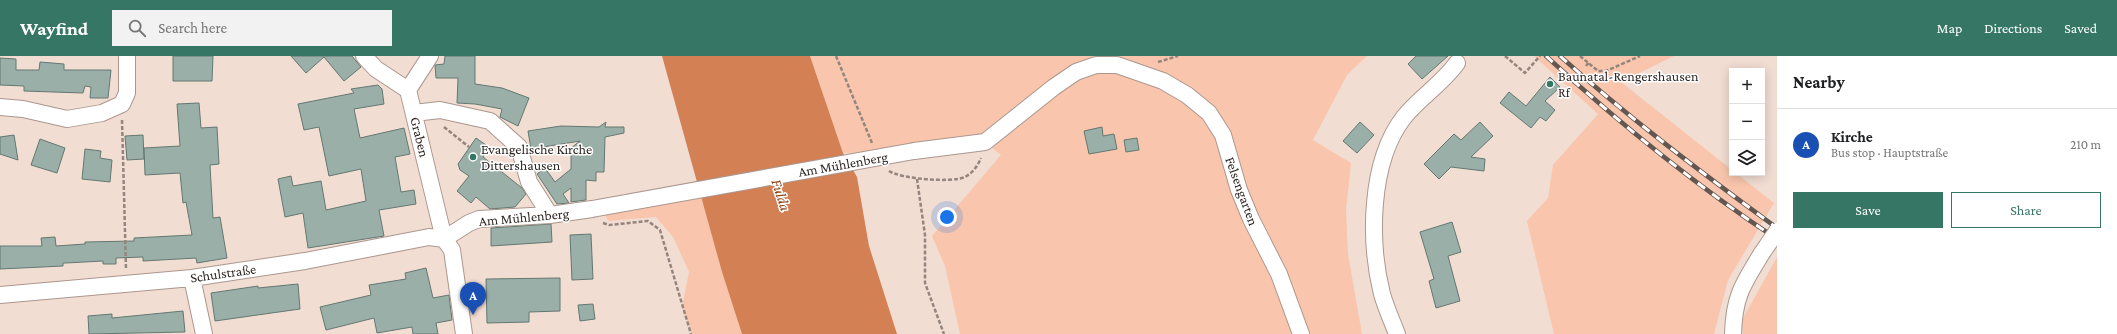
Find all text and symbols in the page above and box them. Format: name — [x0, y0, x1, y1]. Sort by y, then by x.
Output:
search box — [112, 10, 392, 46]
icon: search — [126, 17, 148, 39]
text: Wayfind — [20, 18, 88, 39]
text: Search here — [158, 20, 227, 36]
text: Map — [1937, 20, 1962, 36]
text: Directions — [1984, 20, 2042, 36]
text: Saved — [2064, 20, 2097, 36]
place label: Baunatal-Rengershausen Rf — [1558, 68, 1699, 100]
map controls — [1729, 68, 1765, 176]
button: + — [1729, 68, 1765, 104]
text: Nearby — [1793, 73, 1845, 92]
marker: Baunatal-Rengershausen Rf — [1545, 79, 1555, 89]
button: − — [1729, 104, 1765, 140]
street label: Graben — [407, 115, 433, 159]
text: Kirche — [1831, 129, 1873, 145]
text: A — [1802, 137, 1810, 152]
text: 210 m — [2070, 137, 2101, 152]
button: layers — [1729, 140, 1765, 176]
place label: Evangelische Kirche Dittershausen — [481, 141, 592, 173]
text: Bus stop · Hauptstraße — [1831, 145, 1948, 160]
street label: Am Mühlenberg — [797, 148, 889, 180]
marker: Evangelische Kirche Dittershausen — [468, 152, 478, 162]
street label: Felsengarten — [1222, 154, 1262, 228]
water label: Fulda — [768, 177, 794, 213]
button: Save — [1793, 192, 1943, 228]
button: Share — [1951, 192, 2101, 228]
street label: Am Mühlenberg — [478, 205, 570, 229]
your location — [937, 207, 957, 227]
street label: Schulstraße — [189, 260, 257, 286]
pin: A — [460, 282, 486, 315]

